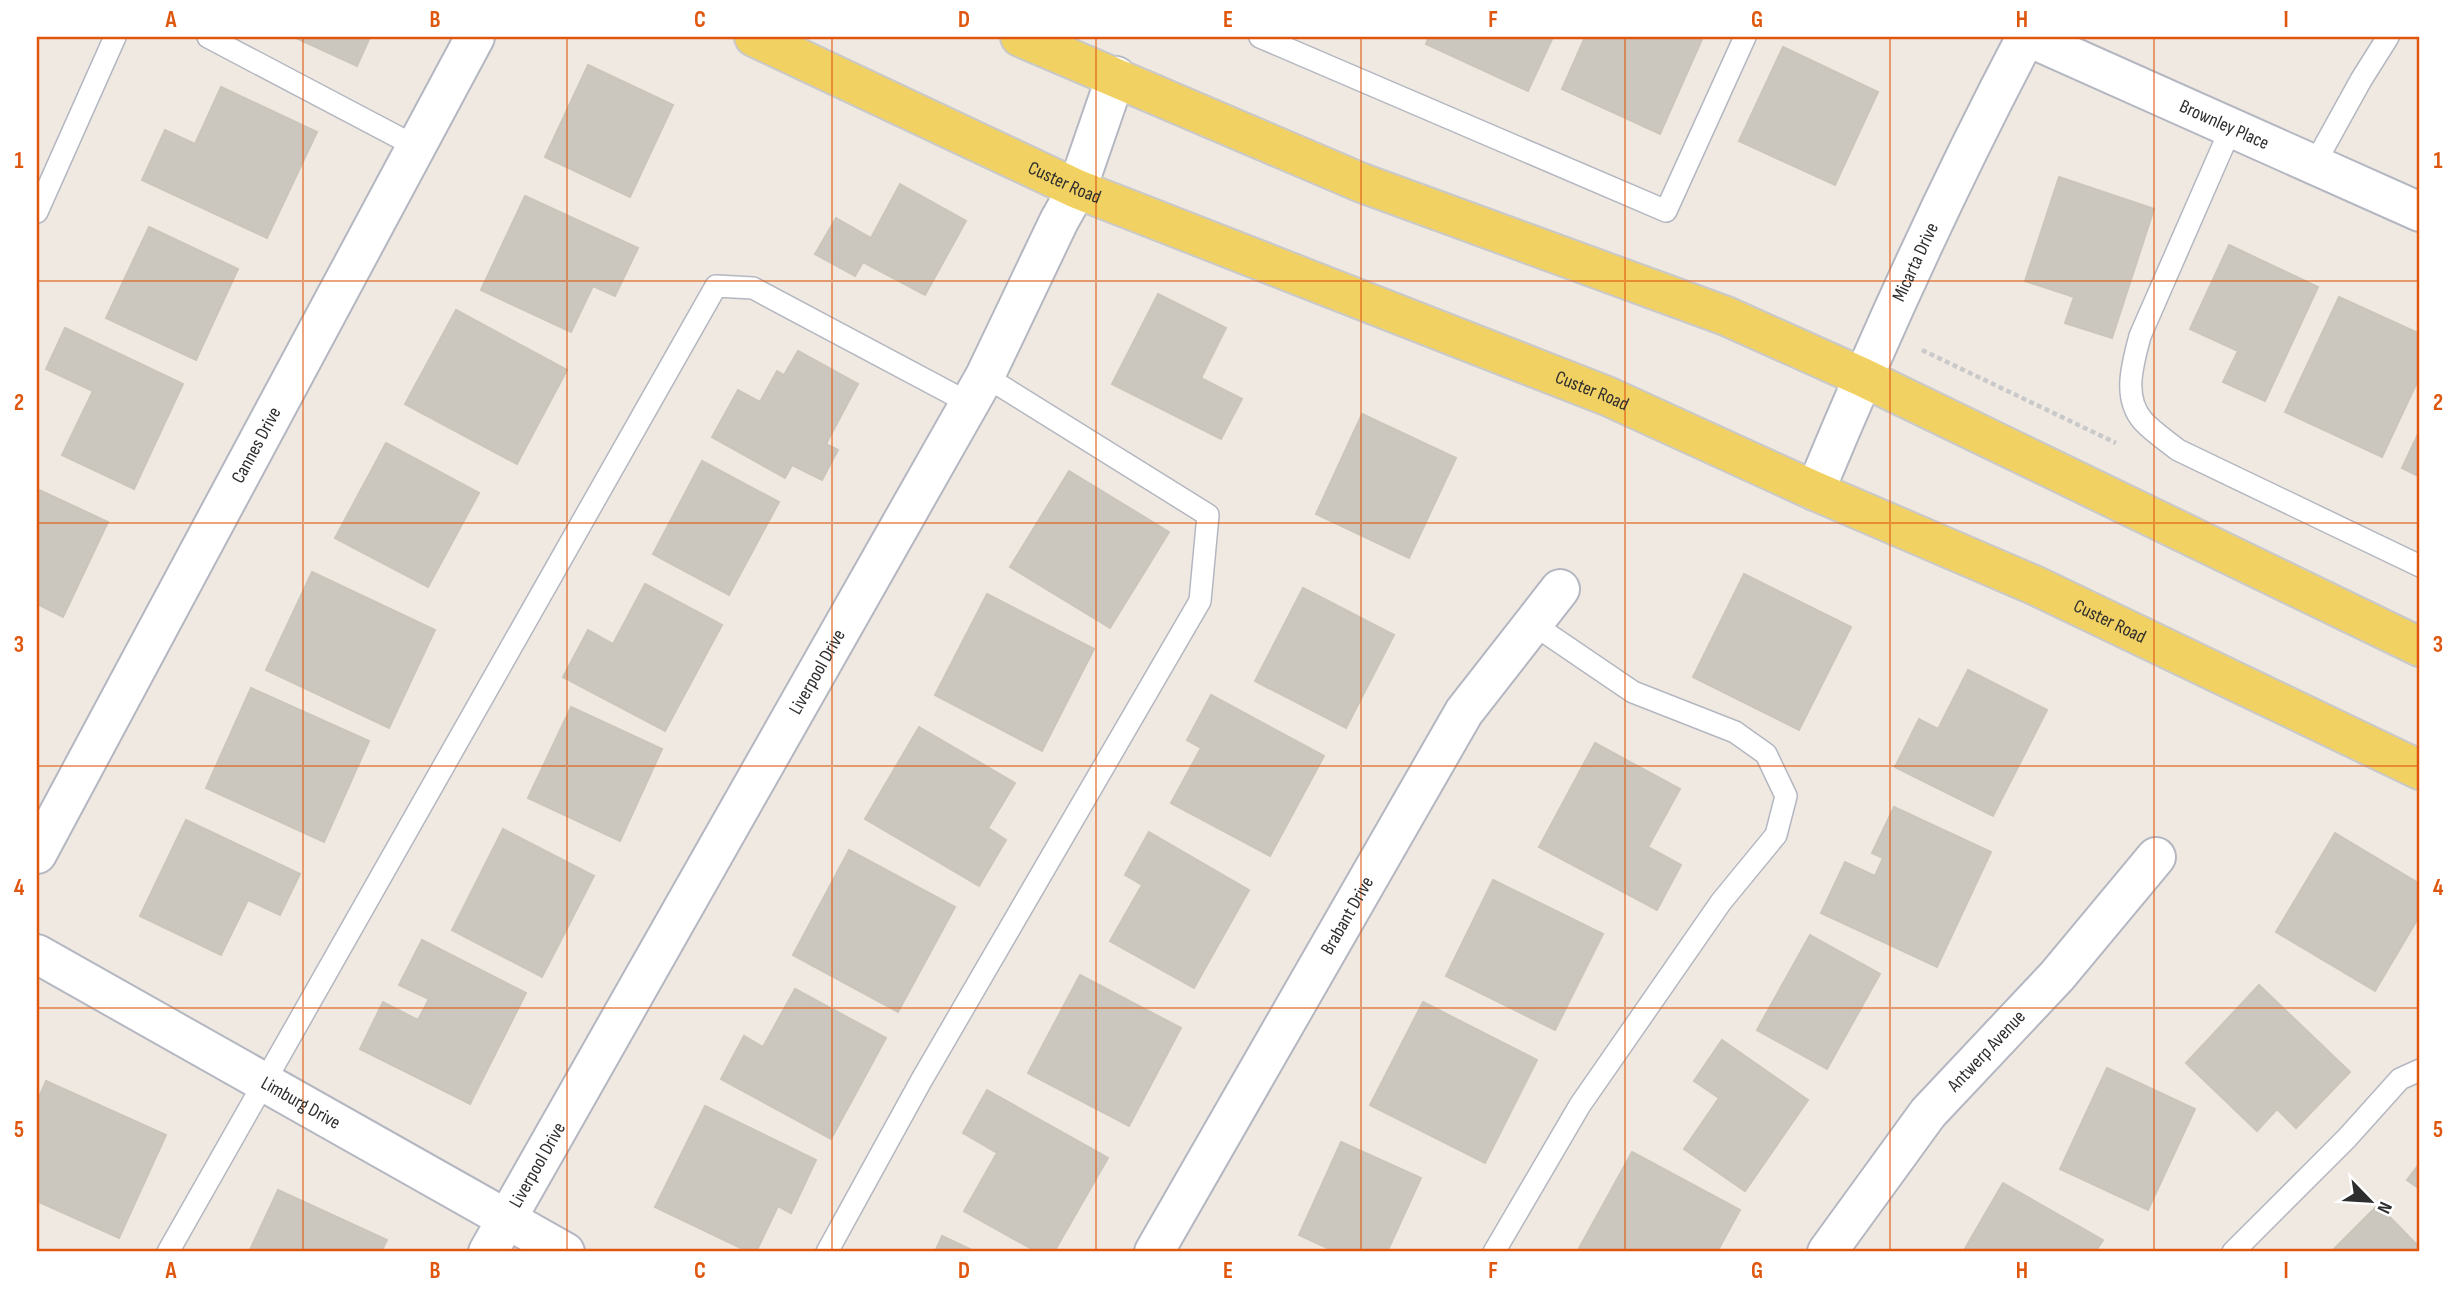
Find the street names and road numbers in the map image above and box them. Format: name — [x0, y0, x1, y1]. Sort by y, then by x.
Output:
street label: Brownley Place — [2176, 95, 2273, 155]
street label: Custer Road — [1024, 156, 1104, 209]
street label: Micarta Drive — [1887, 219, 1943, 305]
street label: Custer Road — [1552, 365, 1632, 416]
street label: Cannes Drive — [226, 403, 286, 487]
street label: Custer Road — [2070, 594, 2150, 648]
street label: Liverpool Drive — [784, 625, 850, 719]
street label: Brabant Drive — [1316, 872, 1379, 959]
street label: Antwerp Avenue — [1942, 1005, 2030, 1097]
street label: Limburg Drive — [257, 1071, 345, 1134]
street label: Liverpool Drive — [504, 1118, 571, 1212]

